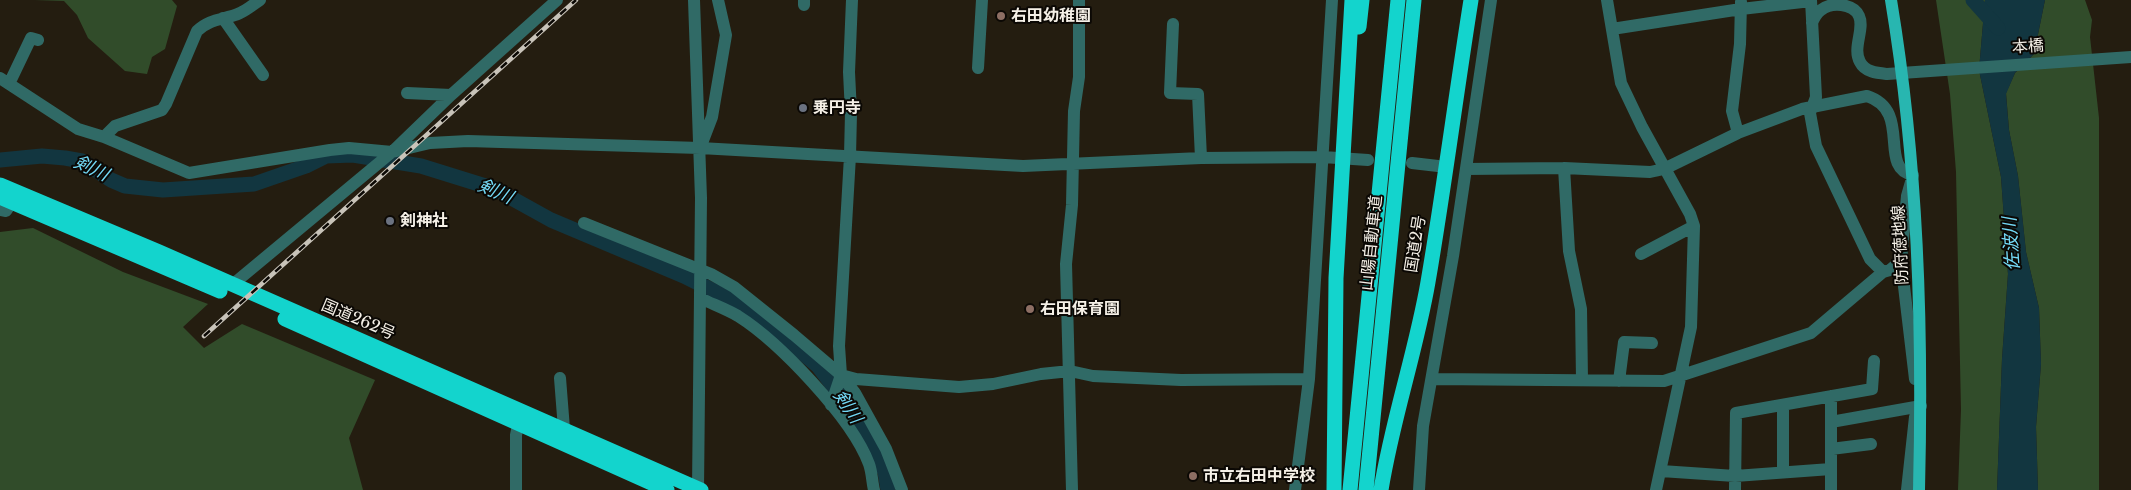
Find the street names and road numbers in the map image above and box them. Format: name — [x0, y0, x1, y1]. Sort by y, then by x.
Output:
street label: 本橋 — [2011, 36, 2045, 58]
street label: 山陽自動車道 — [1357, 194, 1387, 292]
street label: 防府徳地線 — [1889, 205, 1913, 285]
street label: 国道2号 — [1402, 214, 1430, 274]
street label: 国道262号 — [318, 296, 398, 344]

